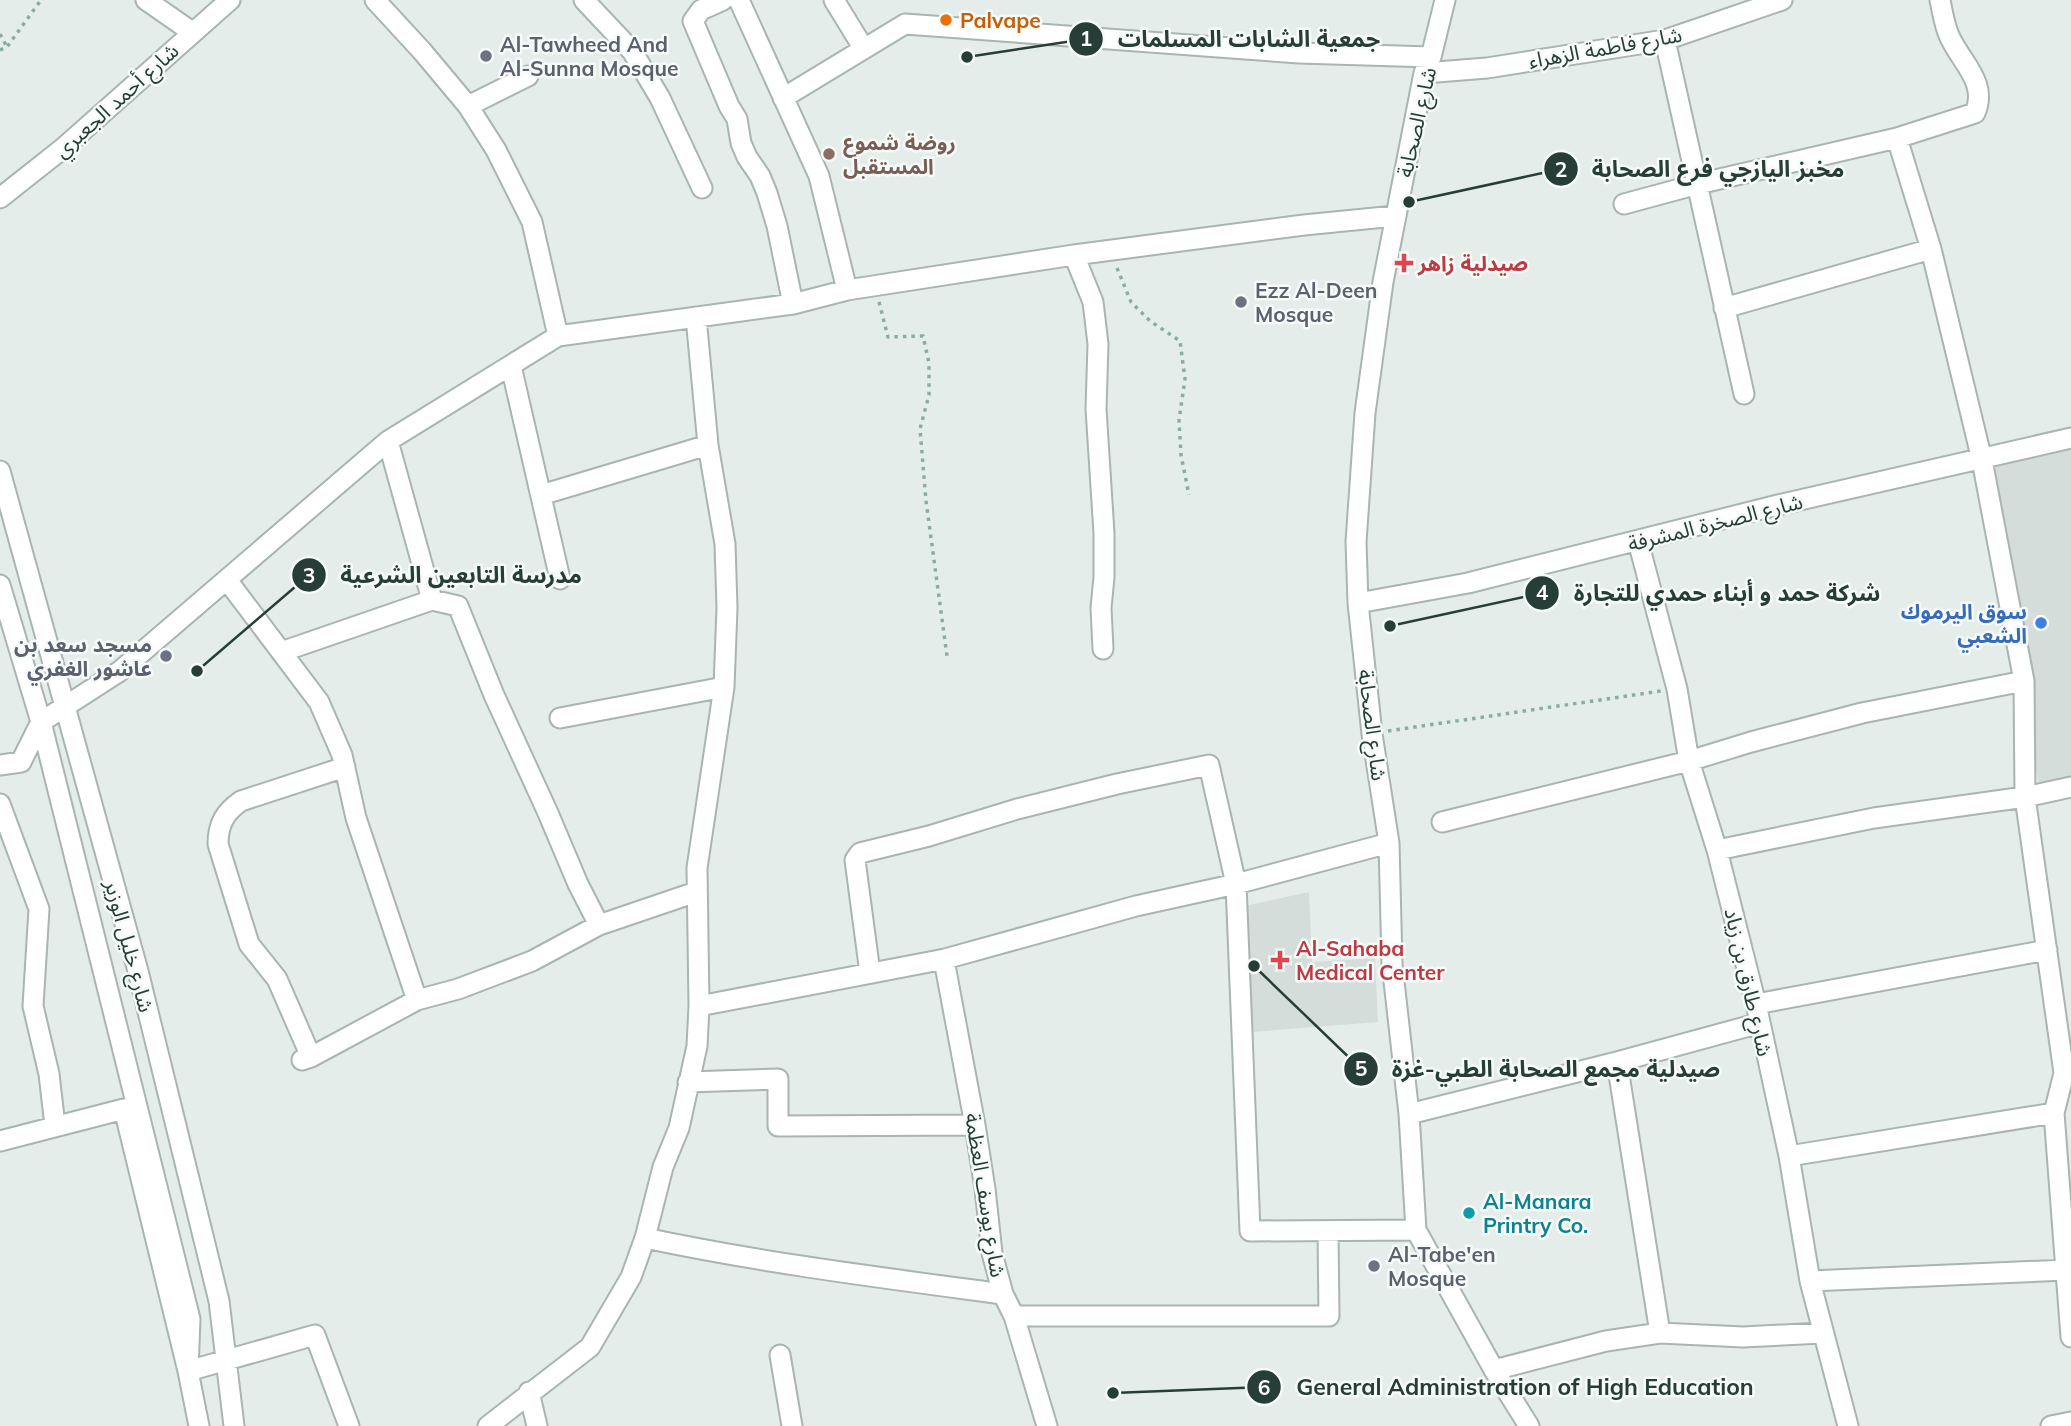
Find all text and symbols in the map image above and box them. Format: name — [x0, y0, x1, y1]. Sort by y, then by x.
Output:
place label: Palvape — [960, 7, 1041, 33]
marker: Palvape — [938, 12, 954, 28]
callout: جمعية الشابات المسلمات — [1069, 17, 1394, 61]
street label: شارع فاطمة الزهراء — [1526, 21, 1684, 76]
text: جمعية الشابات المسلمات — [1118, 24, 1380, 53]
text: 1 — [1080, 25, 1092, 51]
place label: Al-Tawheed And Al-Sunna Mosque — [500, 31, 678, 81]
street label: شارع أحمد الجعبري — [48, 37, 186, 166]
marker: Al-Tawheed And Al-Sunna Mosque — [478, 48, 494, 64]
street label: شارع الصحابة — [1391, 64, 1444, 180]
place label: روضة شموع المستقبل — [843, 129, 956, 179]
marker: روضة شموع المستقبل — [821, 146, 837, 162]
callout: مخبز اليازجي فرع الصحابة — [1543, 147, 1859, 191]
text: مخبز اليازجي فرع الصحابة — [1592, 154, 1844, 187]
text: 2 — [1555, 156, 1567, 182]
place label: صيدلية زاهر — [1417, 250, 1528, 276]
marker: صيدلية زاهر — [1396, 255, 1412, 271]
place label: Ezz Al-Deen Mosque — [1255, 277, 1377, 327]
marker: Ezz Al-Deen Mosque — [1233, 294, 1249, 310]
street label: شارع الصخرة المشرفة — [1625, 488, 1806, 559]
callout: مدرسة التابعين الشرعية — [292, 553, 596, 597]
text: مدرسة التابعين الشرعية — [340, 560, 582, 589]
text: 3 — [303, 562, 315, 588]
callout: شركة حمد و أبناء حمدي للتجارة — [1524, 571, 1894, 615]
text: شركة حمد و أبناء حمدي للتجارة — [1574, 578, 1880, 611]
text: 4 — [1536, 579, 1549, 605]
place label: سوق اليرموك الشعبي — [1901, 598, 2027, 653]
marker: سوق اليرموك الشعبي — [2033, 615, 2049, 631]
place label: مسجد سعد بن عاشور الغفري — [14, 631, 152, 686]
marker: مسجد سعد بن عاشور الغفري — [158, 648, 174, 664]
street label: شارع الصحابة — [1350, 668, 1393, 783]
street label: شارع خليل الوزير — [97, 876, 160, 1016]
street label: شارع طارق بن زياد — [1716, 905, 1779, 1059]
place label: Al-Sahaba Medical Center — [1296, 935, 1445, 985]
marker: Al-Sahaba Medical Center — [1270, 950, 1290, 970]
callout: صيدلية مجمع الصحابة الطبي-غزة — [1343, 1047, 1734, 1091]
text: صيدلية مجمع الصحابة الطبي-غزة — [1392, 1054, 1720, 1087]
text: 5 — [1355, 1055, 1367, 1081]
street label: شارع يوسف العظمة — [957, 1111, 1012, 1280]
place label: Al-Manara Printry Co. — [1483, 1188, 1592, 1238]
marker: Al-Manara Printry Co. — [1461, 1205, 1477, 1221]
place label: Al-Tabe'en Mosque — [1388, 1241, 1496, 1291]
marker: Al-Tabe'en Mosque — [1366, 1258, 1382, 1274]
callout: General Administration of High Education — [1247, 1365, 1767, 1409]
text: General Administration of High Education — [1296, 1372, 1754, 1401]
text: 6 — [1258, 1374, 1270, 1400]

